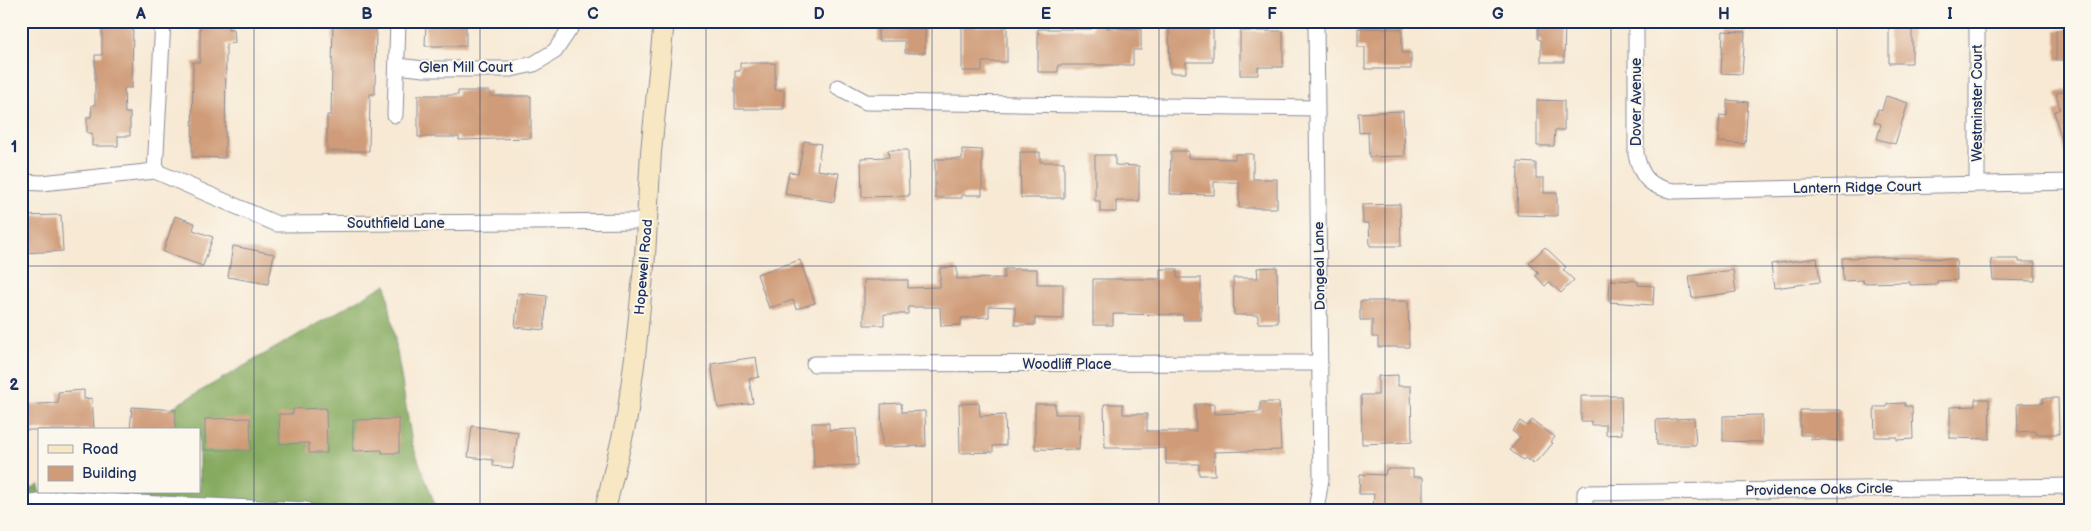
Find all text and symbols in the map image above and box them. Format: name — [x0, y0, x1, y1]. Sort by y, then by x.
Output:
text: A — [135, 5, 146, 24]
text: B — [361, 5, 373, 24]
text: C — [587, 5, 599, 24]
text: D — [813, 5, 825, 24]
text: E — [1041, 5, 1051, 24]
text: F — [1267, 5, 1277, 24]
text: G — [1492, 5, 1504, 24]
text: H — [1718, 5, 1730, 24]
text: I — [1947, 5, 1953, 24]
street label: Westminster Court — [1969, 44, 1986, 162]
street label: Dover Avenue — [1628, 58, 1645, 146]
street label: Glen Mill Court — [419, 59, 514, 76]
text: 1 — [11, 138, 17, 157]
street label: Lantern Ridge Court — [1792, 178, 1922, 197]
street label: Southfield Lane — [347, 215, 445, 232]
street label: Hopewell Road — [631, 218, 656, 316]
street label: Dongeal Lane — [1310, 221, 1329, 311]
street label: Woodliff Place — [1022, 356, 1112, 373]
text: 2 — [9, 376, 19, 395]
legend — [38, 428, 200, 494]
text: Road — [82, 440, 118, 459]
text: Building — [82, 464, 137, 483]
street label: Providence Oaks Circle — [1745, 480, 1893, 499]

